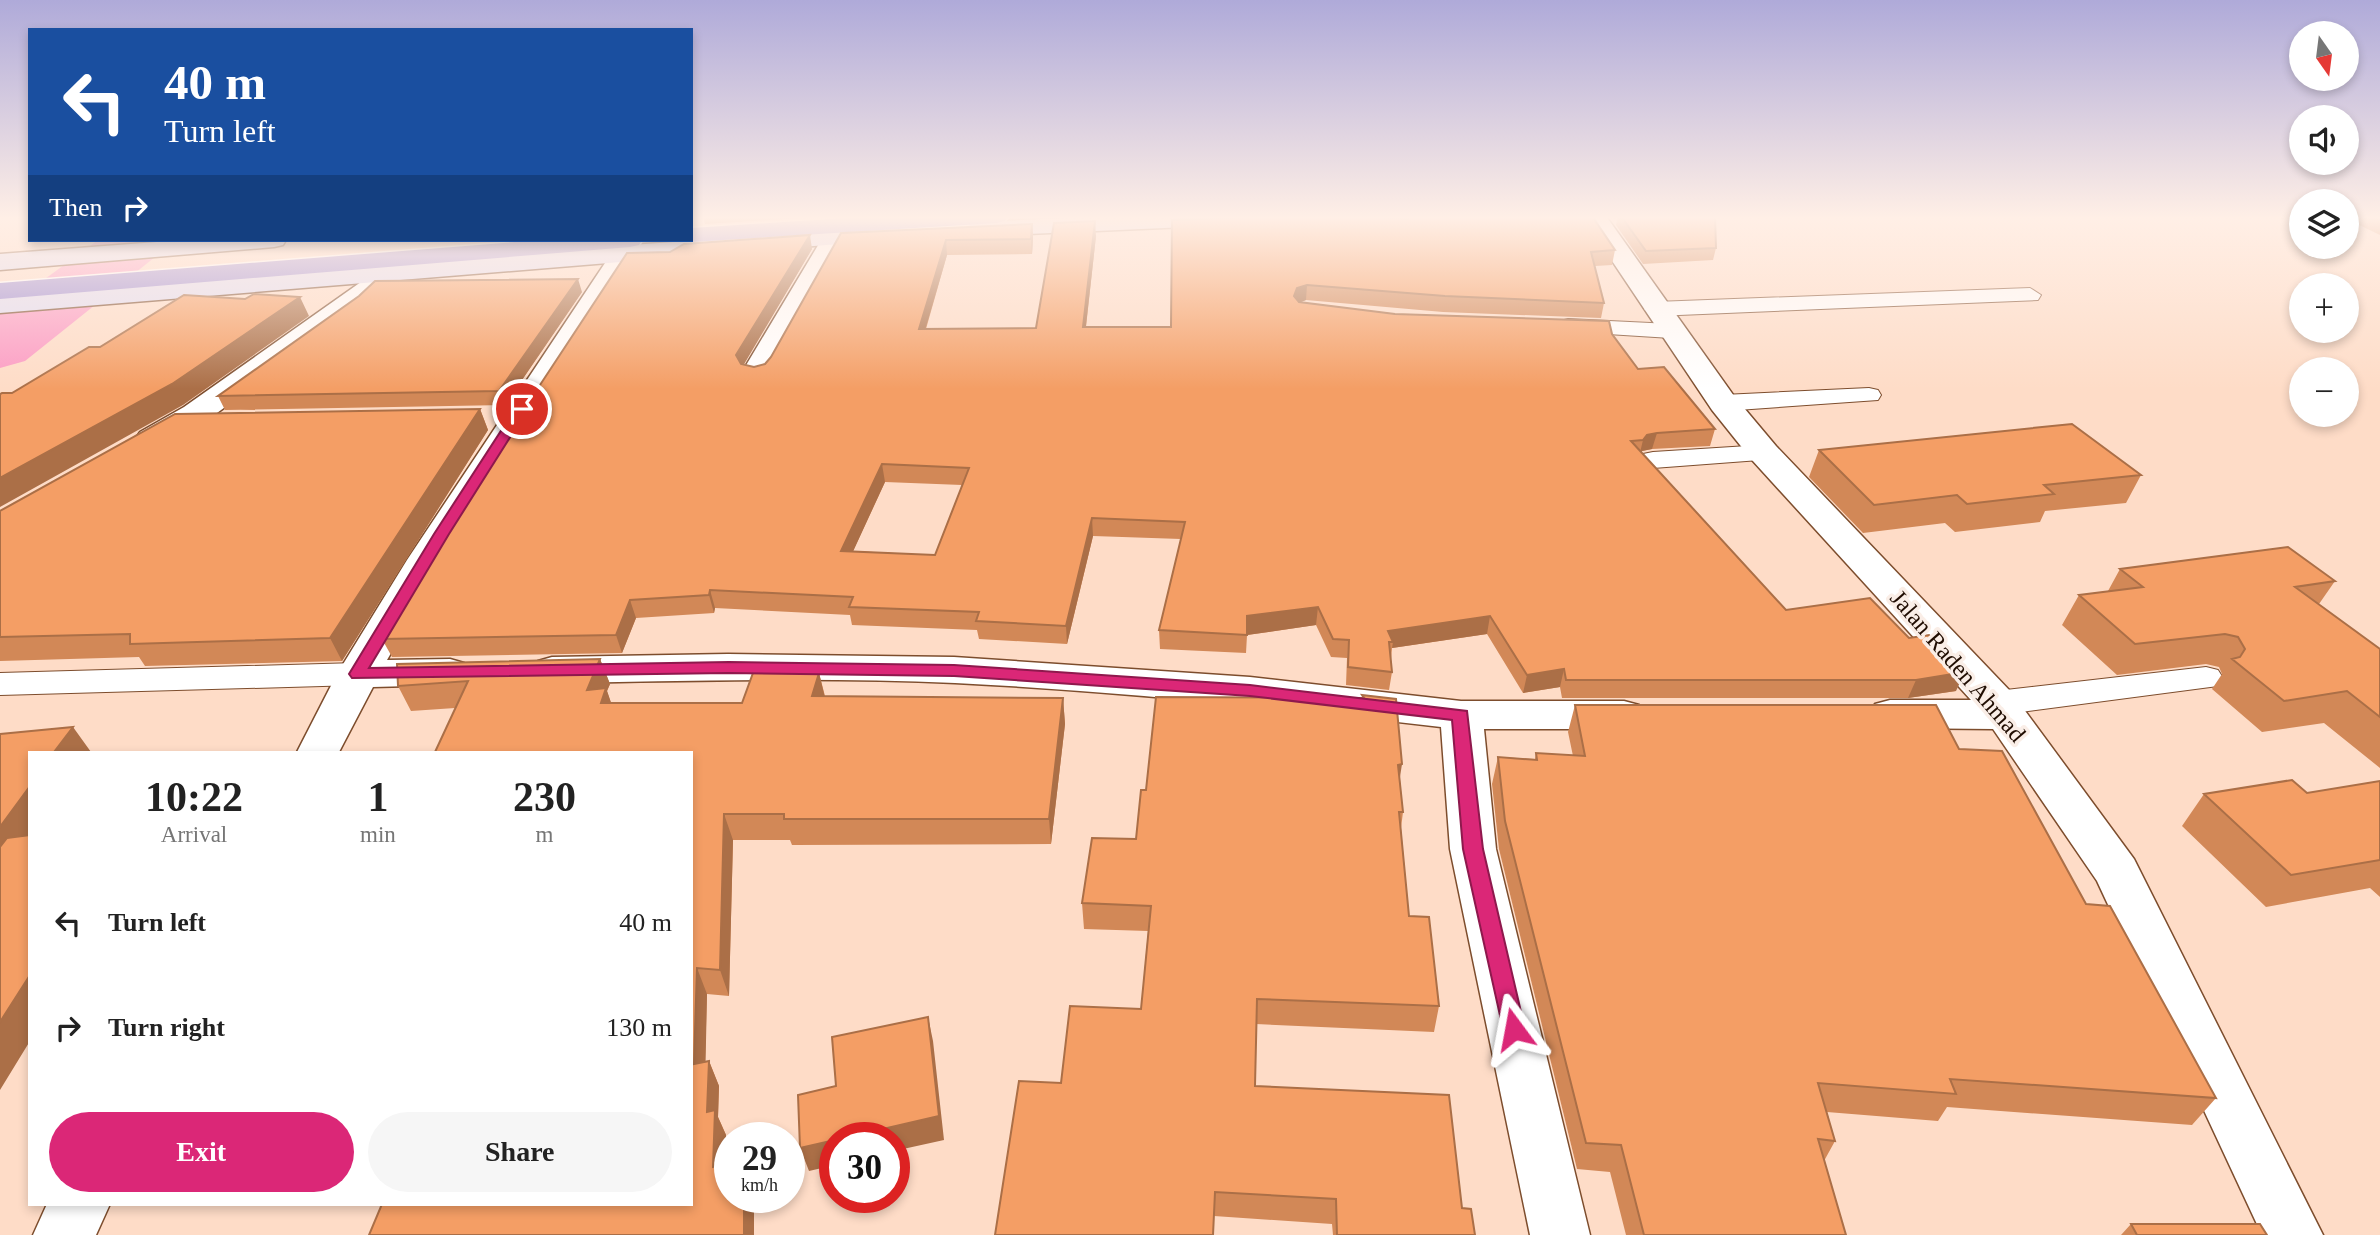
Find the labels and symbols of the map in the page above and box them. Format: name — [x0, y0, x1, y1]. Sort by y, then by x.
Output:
north arrow — [2289, 21, 2359, 91]
pin — [492, 379, 552, 439]
street label: Jalan Raden Ahmad — [1885, 585, 2031, 747]
position arrow — [1477, 992, 1551, 1066]
speed limit sign: 30 — [819, 1122, 910, 1213]

